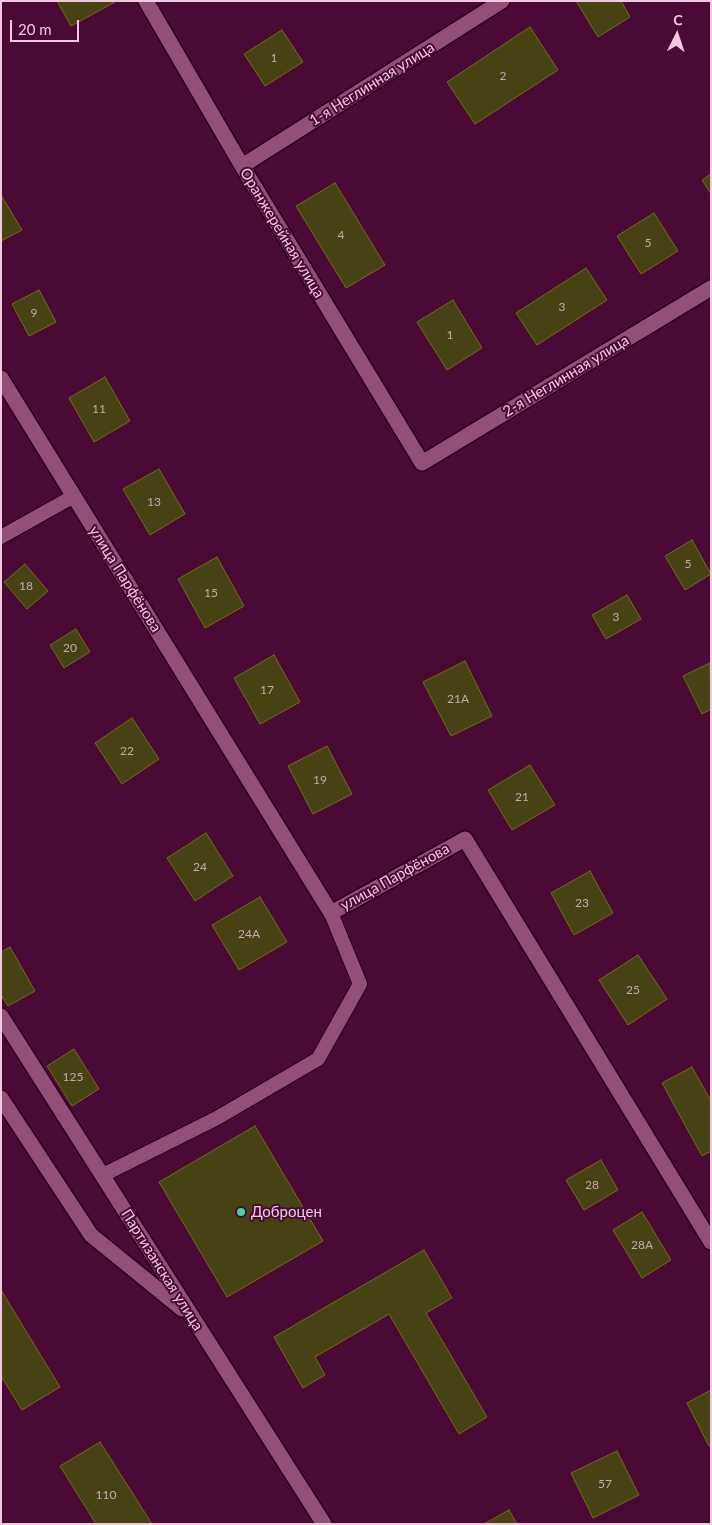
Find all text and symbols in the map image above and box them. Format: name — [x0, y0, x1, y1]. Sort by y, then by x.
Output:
scale bar — [12, 10, 81, 42]
north arrow — [652, 10, 702, 60]
text: С — [673, 11, 683, 28]
text: 20 m — [18, 20, 52, 38]
street label: 1-я Неглинная улица — [306, 38, 438, 130]
house number: 1 — [271, 51, 277, 65]
house number: 2 — [500, 69, 506, 83]
street label: Оранжерейная улица — [236, 165, 328, 301]
house number: 4 — [338, 228, 344, 242]
house number: 5 — [645, 236, 651, 250]
house number: 3 — [559, 300, 565, 314]
house number: 9 — [31, 306, 37, 320]
house number: 1 — [447, 328, 453, 342]
street label: 2-я Неглинная улица — [500, 331, 632, 421]
house number: 11 — [92, 402, 106, 416]
house number: 13 — [147, 495, 161, 509]
street label: улица Парфёнова — [85, 523, 165, 635]
house number: 5 — [685, 557, 691, 571]
house number: 18 — [19, 579, 33, 593]
house number: 15 — [204, 586, 218, 600]
house number: 3 — [613, 610, 619, 624]
house number: 20 — [63, 641, 77, 655]
house number: 17 — [260, 683, 274, 697]
house number: 21А — [447, 692, 469, 706]
house number: 22 — [120, 744, 134, 758]
house number: 19 — [313, 773, 327, 787]
house number: 21 — [515, 790, 529, 804]
street label: улица Парфёнова — [337, 840, 453, 914]
house number: 24 — [193, 860, 207, 874]
house number: 23 — [575, 896, 589, 910]
house number: 24А — [238, 927, 260, 941]
house number: 25 — [626, 983, 640, 997]
house number: 125 — [63, 1070, 83, 1084]
house number: 28 — [585, 1178, 599, 1192]
place label: Доброцен — [251, 1203, 322, 1221]
street label: Партизанская улица — [117, 1206, 207, 1334]
marker: Доброцен — [235, 1206, 247, 1218]
house number: 28А — [631, 1238, 653, 1252]
house number: 57 — [598, 1477, 612, 1491]
house number: 110 — [96, 1488, 116, 1502]

